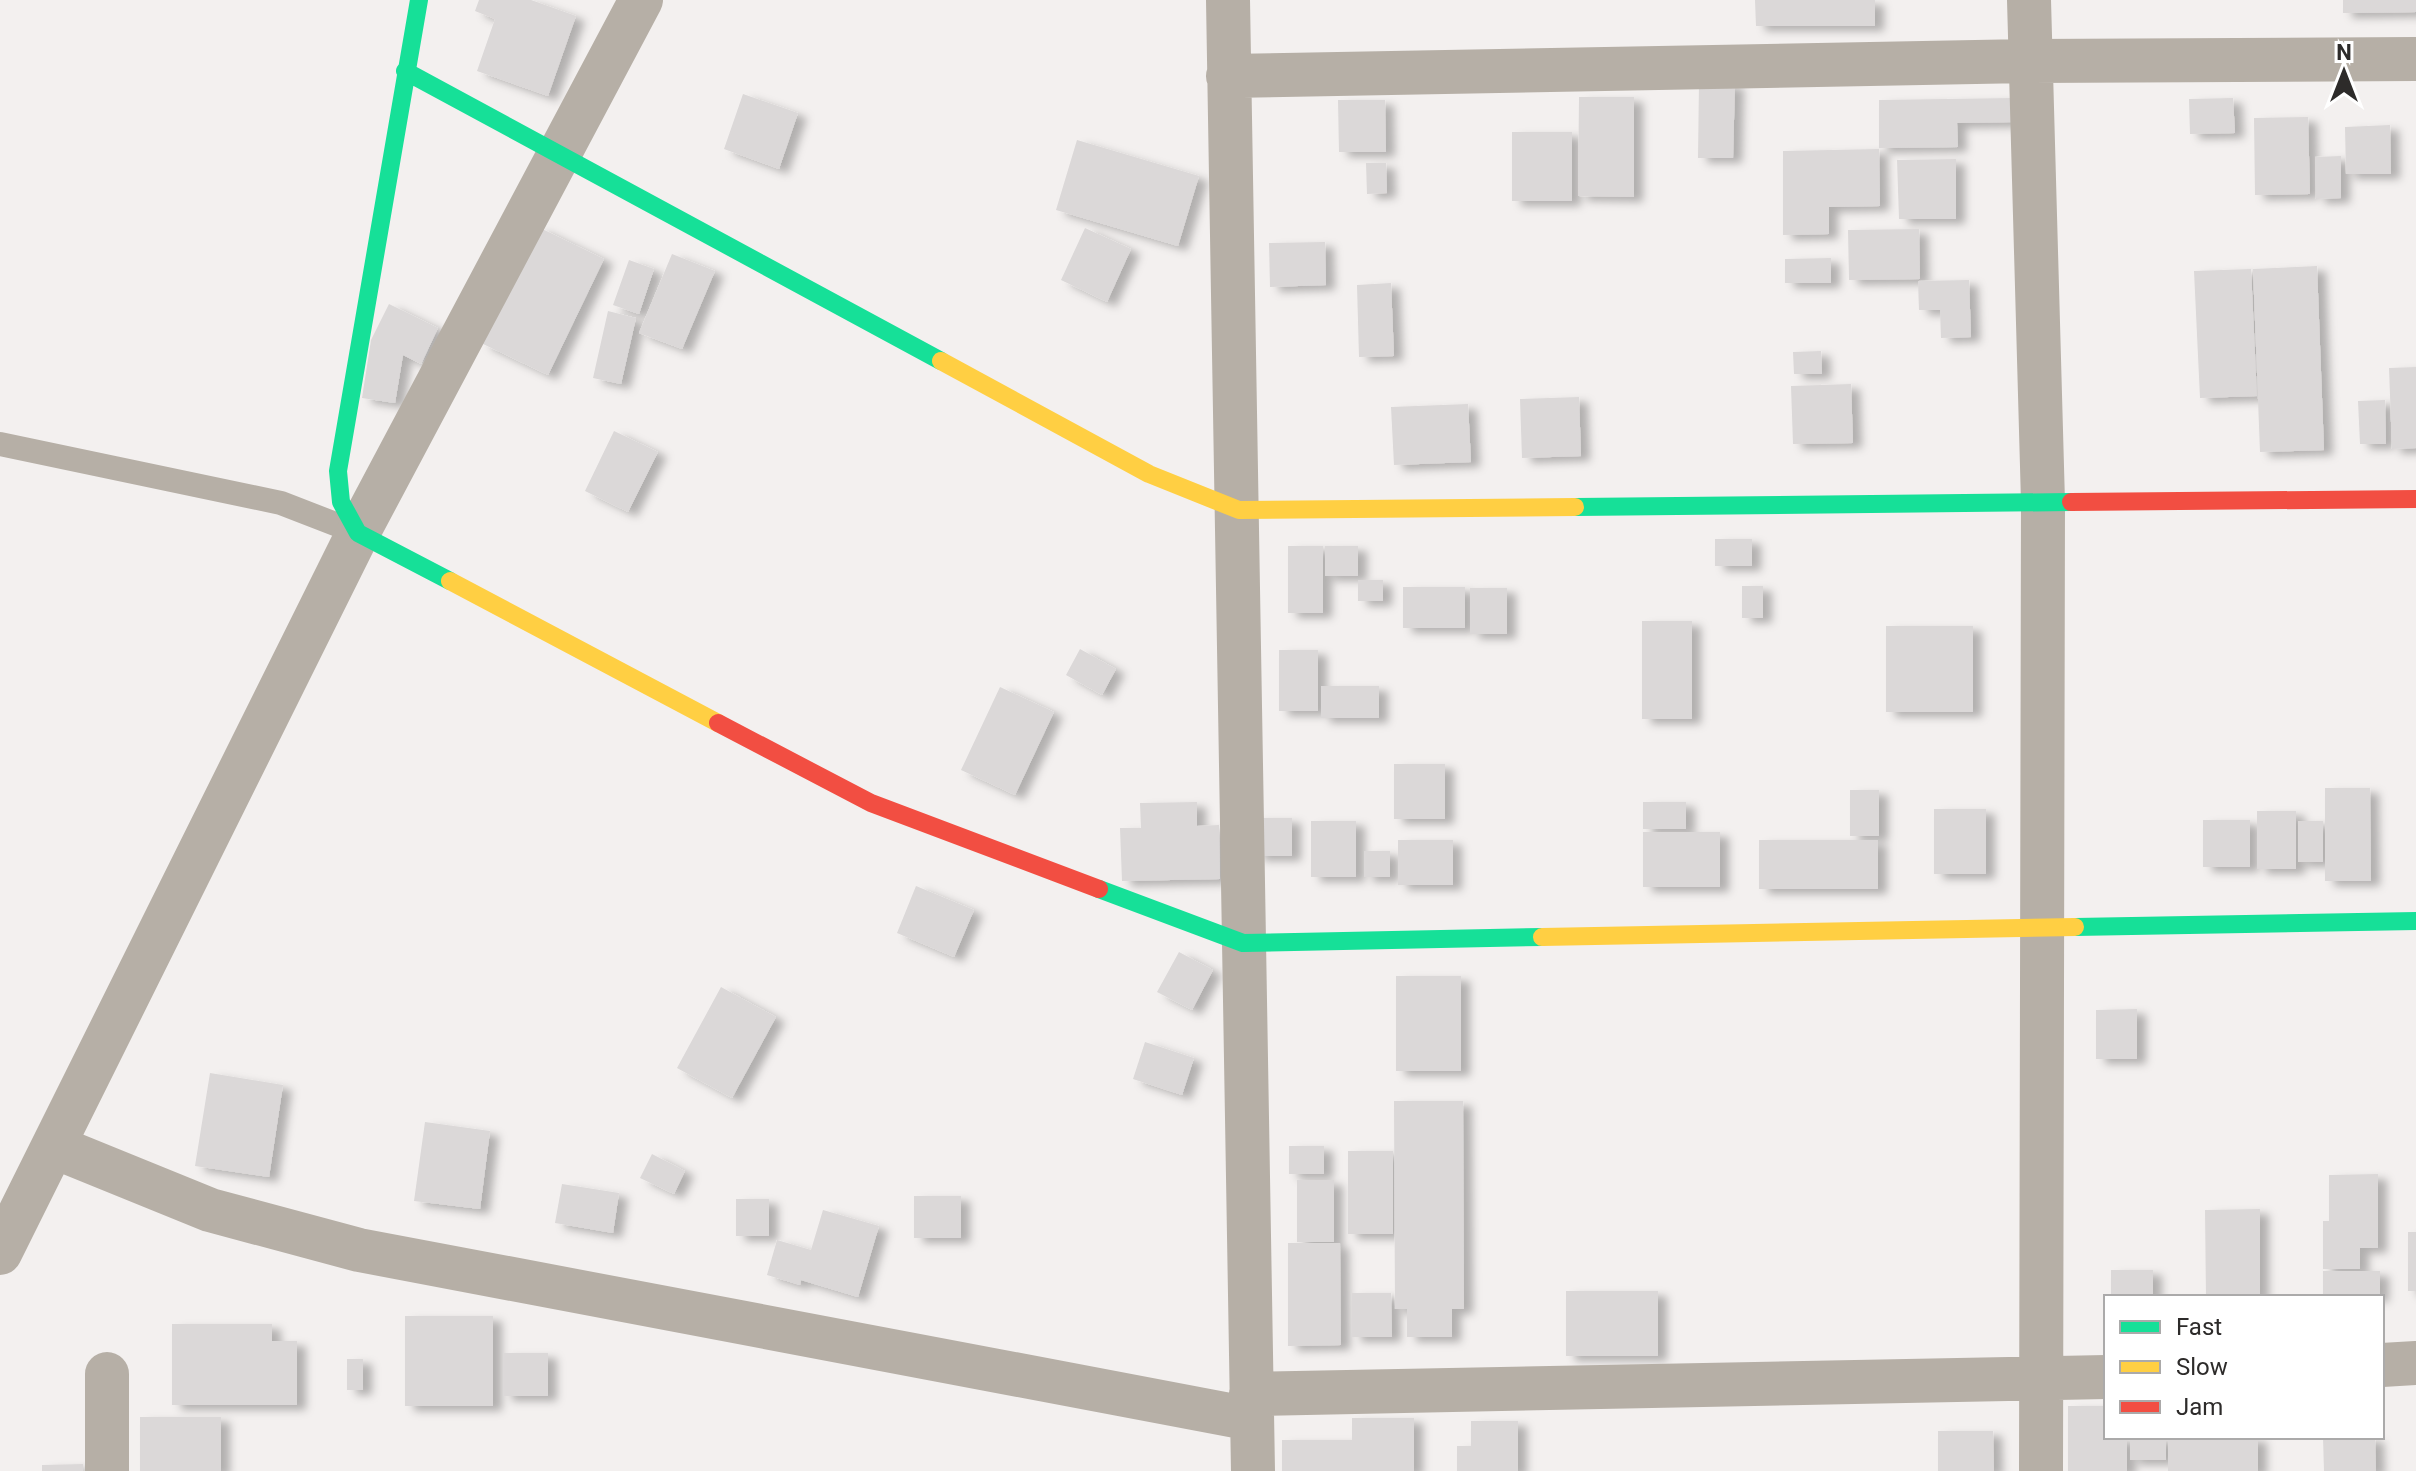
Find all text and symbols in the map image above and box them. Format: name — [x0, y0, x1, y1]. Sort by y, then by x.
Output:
north arrow — [2304, 32, 2384, 112]
text: N — [2336, 40, 2352, 65]
legend — [2104, 1295, 2384, 1439]
text: Fast — [2176, 1313, 2222, 1341]
text: Slow — [2176, 1353, 2228, 1381]
text: Jam — [2176, 1393, 2223, 1421]

